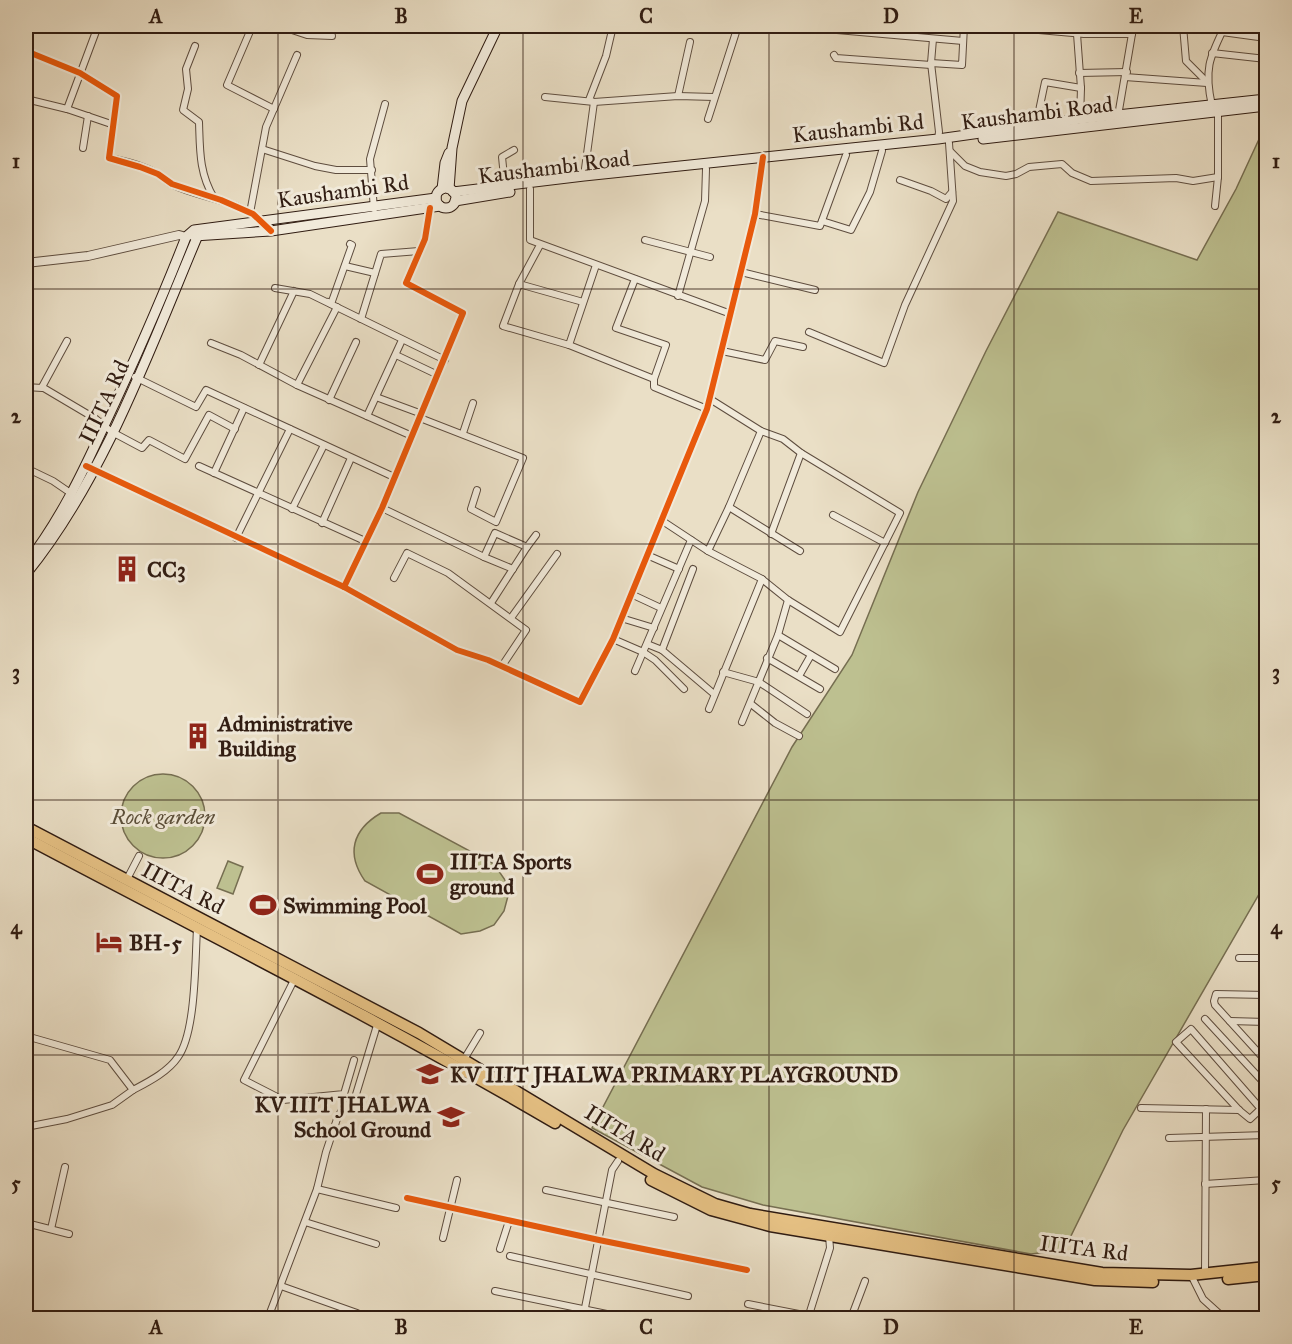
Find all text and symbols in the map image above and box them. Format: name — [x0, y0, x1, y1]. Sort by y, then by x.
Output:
text: A — [147, 4, 163, 28]
text: B — [394, 4, 408, 28]
text: C — [639, 4, 653, 28]
text: D — [883, 4, 899, 28]
text: E — [1129, 4, 1144, 28]
street label: Kaushambi Road — [960, 90, 1114, 136]
street label: Kaushambi Rd — [791, 108, 925, 148]
street label: Kaushambi Road — [477, 144, 631, 190]
text: 1 — [12, 149, 20, 173]
text: 1 — [1272, 149, 1280, 173]
street label: Kaushambi Rd — [276, 168, 410, 214]
street label: IIITA Rd — [73, 356, 135, 448]
text: 2 — [11, 404, 22, 428]
text: 2 — [1271, 404, 1282, 428]
building icon: CC3 — [112, 554, 142, 584]
place label: CC3 — [147, 556, 186, 583]
text: 3 — [12, 660, 20, 685]
text: 3 — [1272, 660, 1280, 685]
place label: Administrative Building — [216, 710, 353, 762]
building icon: Administrative Building — [183, 721, 213, 751]
park label: Rock garden — [110, 803, 216, 830]
place label: IIITA Sports ground — [450, 848, 571, 900]
street label: IIITA Rd — [137, 856, 229, 920]
sports icon: IIITA Sports ground — [415, 859, 445, 889]
sports icon: Swimming Pool — [248, 890, 278, 920]
place label: Swimming Pool — [283, 892, 427, 919]
text: 4 — [10, 915, 22, 940]
text: 4 — [1270, 915, 1282, 940]
hotel icon: BH-5 — [94, 927, 124, 957]
place label: BH-5 — [129, 929, 182, 956]
school or university icon: KV IIIT JHALWA PRIMARY PLAYGROUND — [415, 1059, 445, 1089]
place label: KV IIIT JHALWA PRIMARY PLAYGROUND — [450, 1061, 898, 1089]
place label: KV IIIT JHALWA School Ground — [254, 1091, 432, 1143]
street label: IIITA Rd — [580, 1099, 670, 1167]
school or university icon: KV IIIT JHALWA School Ground — [436, 1102, 466, 1132]
text: 5 — [11, 1171, 21, 1195]
text: 5 — [1271, 1171, 1281, 1195]
street label: IIITA Rd — [1038, 1229, 1130, 1267]
text: A — [147, 1315, 163, 1339]
text: B — [394, 1315, 408, 1339]
text: C — [639, 1315, 653, 1339]
text: D — [883, 1315, 899, 1339]
text: E — [1129, 1315, 1144, 1339]

